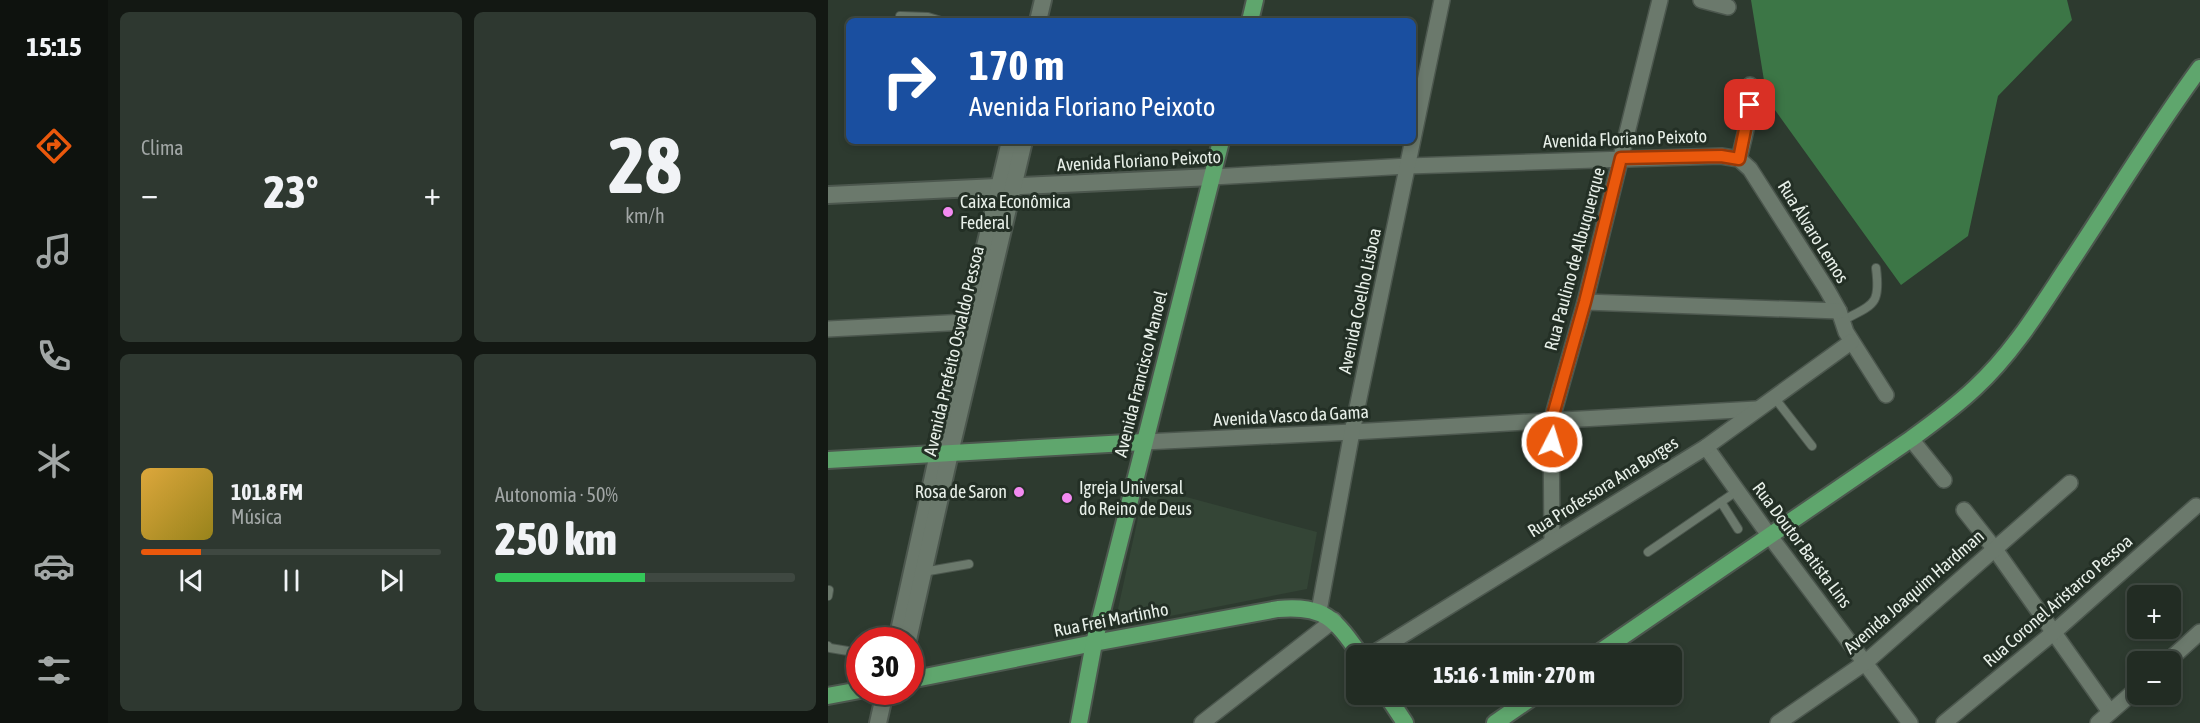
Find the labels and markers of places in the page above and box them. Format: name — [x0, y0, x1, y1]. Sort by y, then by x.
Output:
pin — [1724, 79, 1775, 130]
place label: Caixa Econômica Federal — [960, 191, 1071, 233]
marker: Caixa Econômica Federal — [941, 205, 955, 219]
place label: Igreja Universal do Reino de Deus — [1079, 477, 1192, 519]
place label: Rosa de Saron — [915, 481, 1007, 502]
marker: Rosa de Saron — [1012, 485, 1026, 499]
marker: Igreja Universal do Reino de Deus — [1060, 491, 1074, 505]

